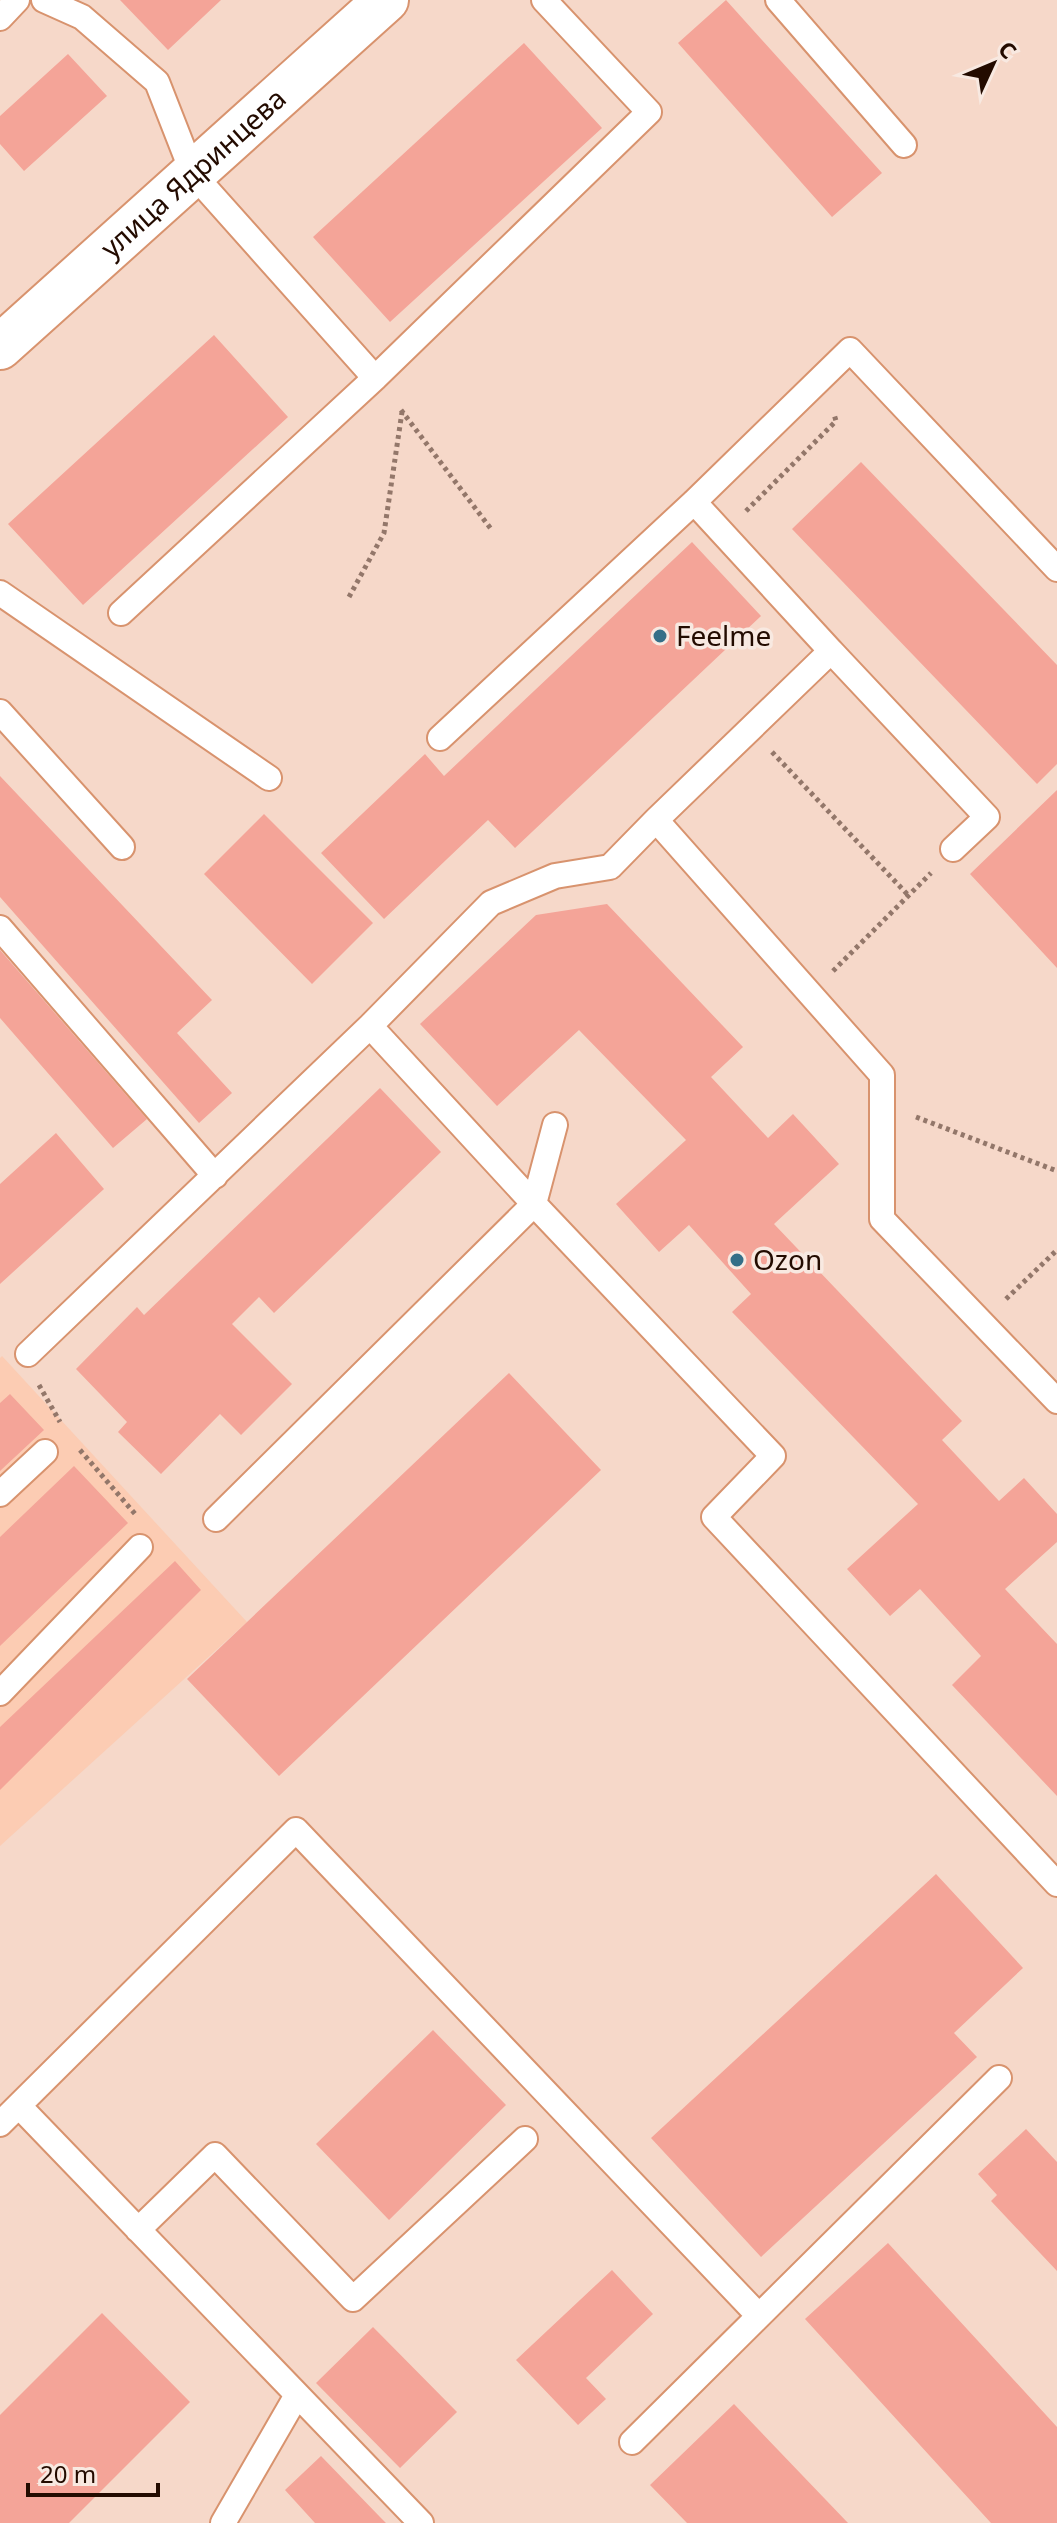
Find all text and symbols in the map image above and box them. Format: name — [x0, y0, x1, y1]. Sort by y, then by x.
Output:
north arrow — [953, 24, 1033, 104]
text: С — [992, 34, 1024, 65]
street label: улица Ядринцева — [92, 79, 294, 266]
place label: Feelme — [676, 616, 771, 654]
marker: Feelme — [651, 627, 669, 645]
place label: Ozon — [753, 1240, 822, 1278]
marker: Ozon — [728, 1251, 746, 1269]
scale bar — [28, 2447, 158, 2497]
text: 20 m — [40, 2457, 96, 2490]

